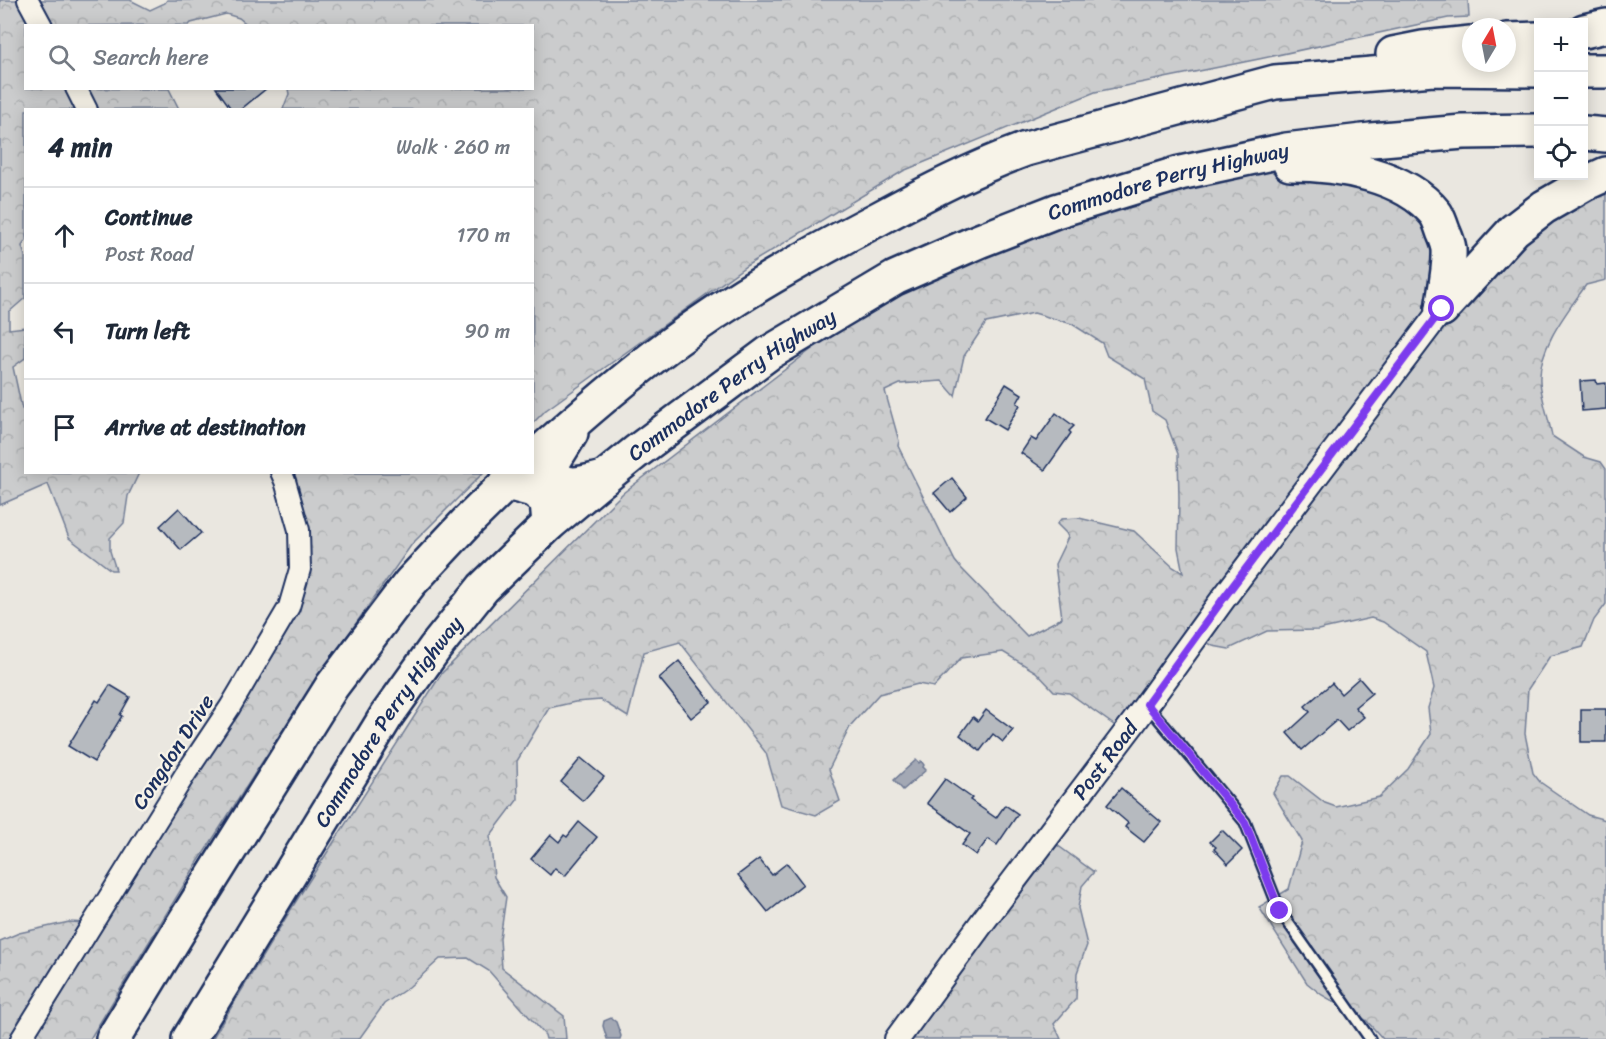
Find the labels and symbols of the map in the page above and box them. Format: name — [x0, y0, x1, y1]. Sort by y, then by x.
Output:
north arrow — [1462, 18, 1516, 72]
street label: Commodore Perry Highway — [1042, 131, 1292, 232]
route start — [1428, 295, 1454, 321]
street label: Commodore Perry Highway — [619, 298, 844, 471]
street label: Commodore Perry Highway — [304, 607, 473, 835]
street label: Congdon Drive — [121, 686, 225, 818]
street label: Post Road — [1062, 710, 1149, 809]
route end — [1266, 897, 1292, 923]

